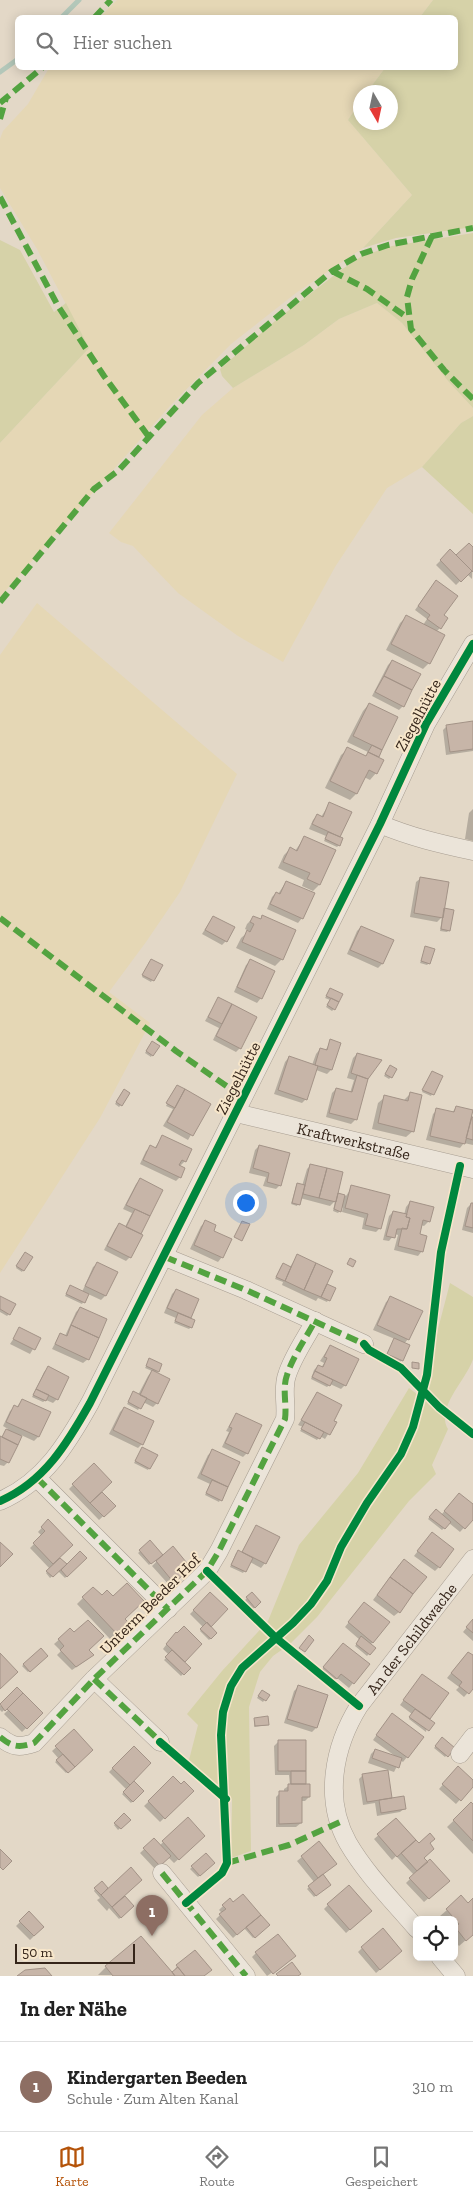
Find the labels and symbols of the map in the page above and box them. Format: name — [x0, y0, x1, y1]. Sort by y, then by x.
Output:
north arrow — [353, 85, 398, 130]
street label: Ziegelhütte — [391, 676, 445, 754]
street label: Ziegelhütte — [212, 1038, 264, 1118]
street label: Kraftwerkstraße — [295, 1118, 412, 1163]
your location — [233, 1190, 259, 1216]
street label: Unterm Beeder Hof — [96, 1549, 205, 1658]
street label: An der Schildwache — [362, 1579, 460, 1698]
pin: 1 — [136, 1895, 168, 1936]
scale bar — [15, 1941, 135, 1964]

